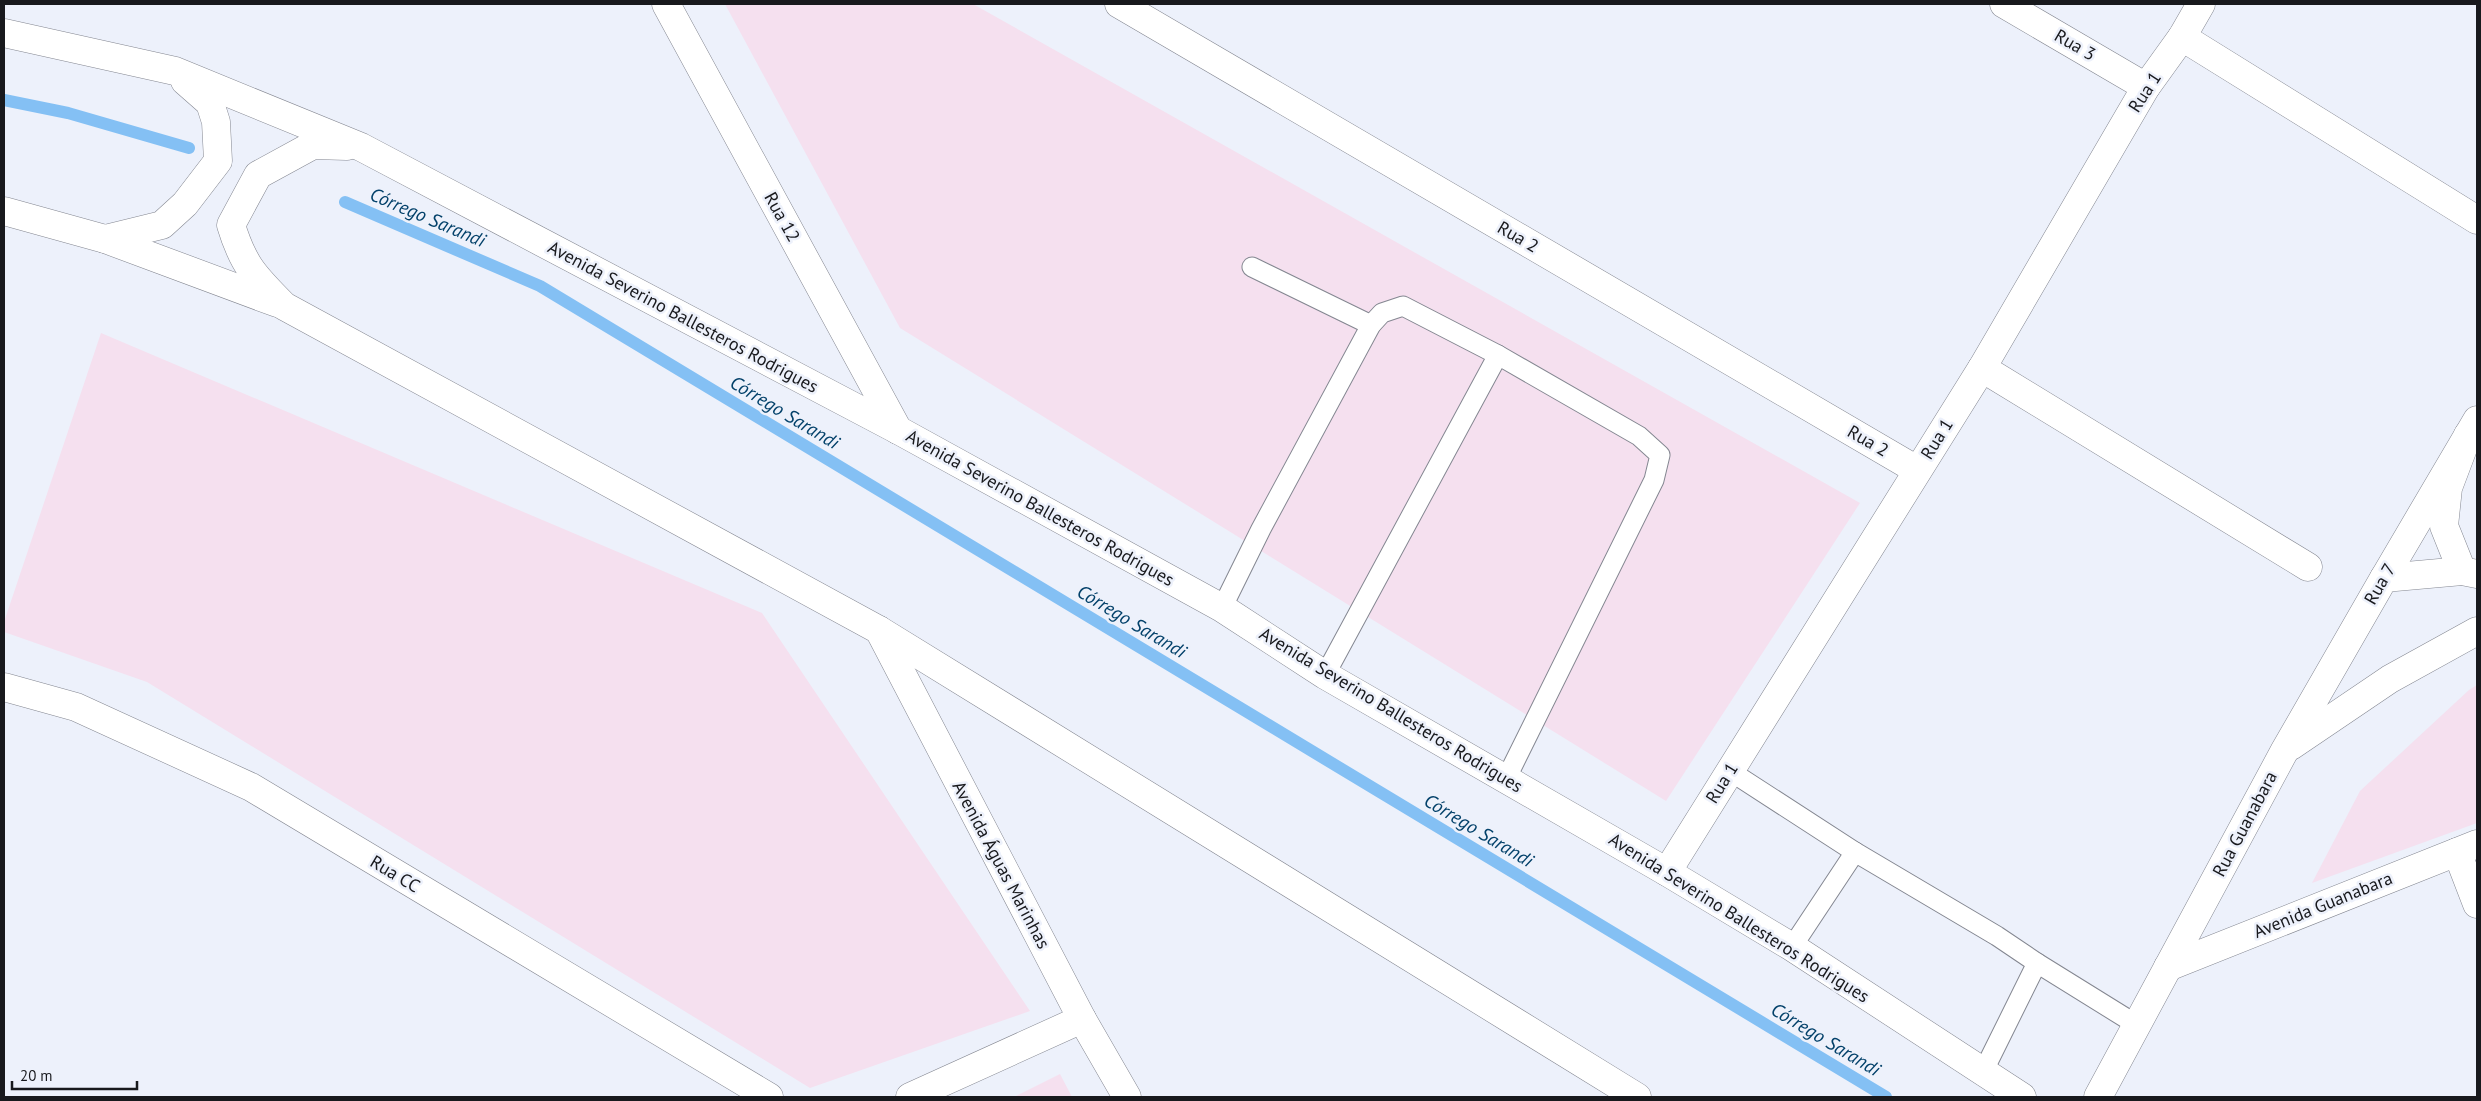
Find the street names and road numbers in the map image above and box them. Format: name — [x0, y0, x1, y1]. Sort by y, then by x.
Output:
street label: Rua 3 — [2051, 24, 2100, 65]
street label: Rua 1 — [2123, 67, 2166, 116]
street label: Rua 12 — [759, 188, 805, 246]
street label: Rua 2 — [1494, 216, 1543, 257]
street label: Avenida Severino Ballesteros Rodrigues — [544, 235, 822, 398]
street label: Rua 1 — [1915, 414, 1958, 463]
street label: Rua 2 — [1844, 420, 1893, 461]
street label: Avenida Severino Ballesteros Rodrigues — [902, 424, 1178, 591]
street label: Rua 7 — [2359, 559, 2400, 608]
street label: Avenida Severino Ballesteros Rodrigues — [1256, 622, 1527, 797]
street label: Rua 1 — [1700, 758, 1743, 807]
street label: Rua Guanabara — [2207, 767, 2282, 880]
street label: Avenida Águas Marinhas — [948, 777, 1055, 952]
street label: Avenida Severino Ballesteros Rodrigues — [1605, 828, 1874, 1008]
street label: Rua CC — [366, 850, 424, 897]
street label: Avenida Guanabara — [2250, 866, 2396, 943]

